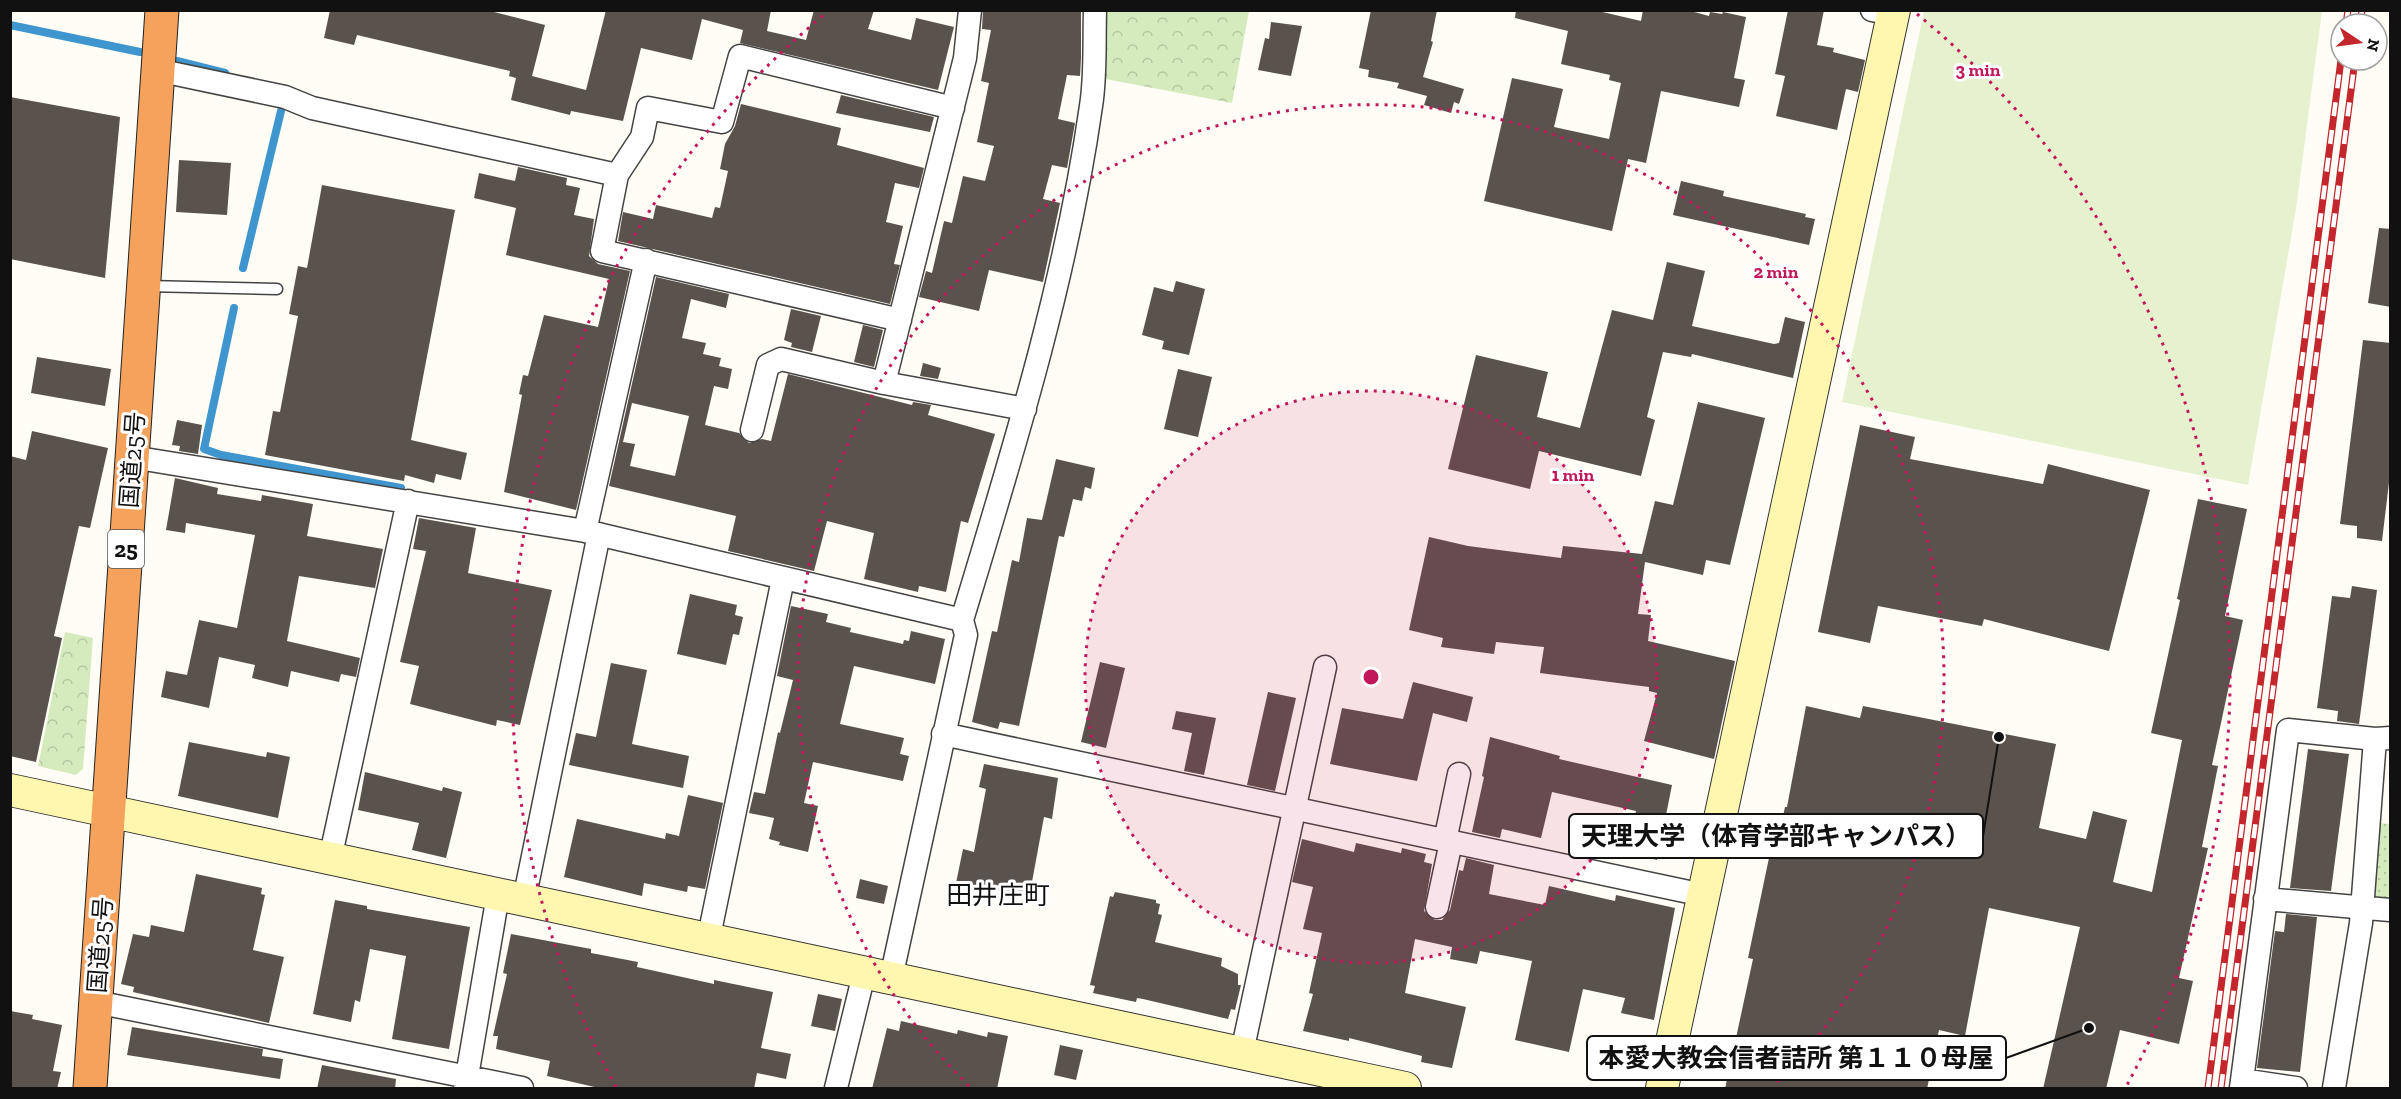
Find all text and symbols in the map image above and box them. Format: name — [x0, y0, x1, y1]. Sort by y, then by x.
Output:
north arrow — [2329, 12, 2389, 72]
text: N — [2363, 37, 2384, 53]
text: 3 min — [1956, 59, 2001, 81]
text: 2 min — [1754, 261, 1799, 283]
street label: 国道25号 — [114, 411, 150, 509]
text: 1 min — [1552, 464, 1595, 486]
road number: 25 — [108, 530, 144, 568]
centre of rings — [1361, 667, 1381, 687]
callout: 天理大学（体育学部キャンパス） — [1569, 814, 1983, 858]
text: 天理大学（体育学部キャンパス） — [1581, 820, 1971, 852]
district label: 田井庄町 — [946, 879, 1050, 911]
street label: 国道25号 — [82, 896, 118, 994]
callout: 本愛大教会信者詰所 第１１０母屋 — [1587, 1036, 2006, 1080]
text: 本愛大教会信者詰所 第１１０母屋 — [1599, 1042, 1993, 1074]

